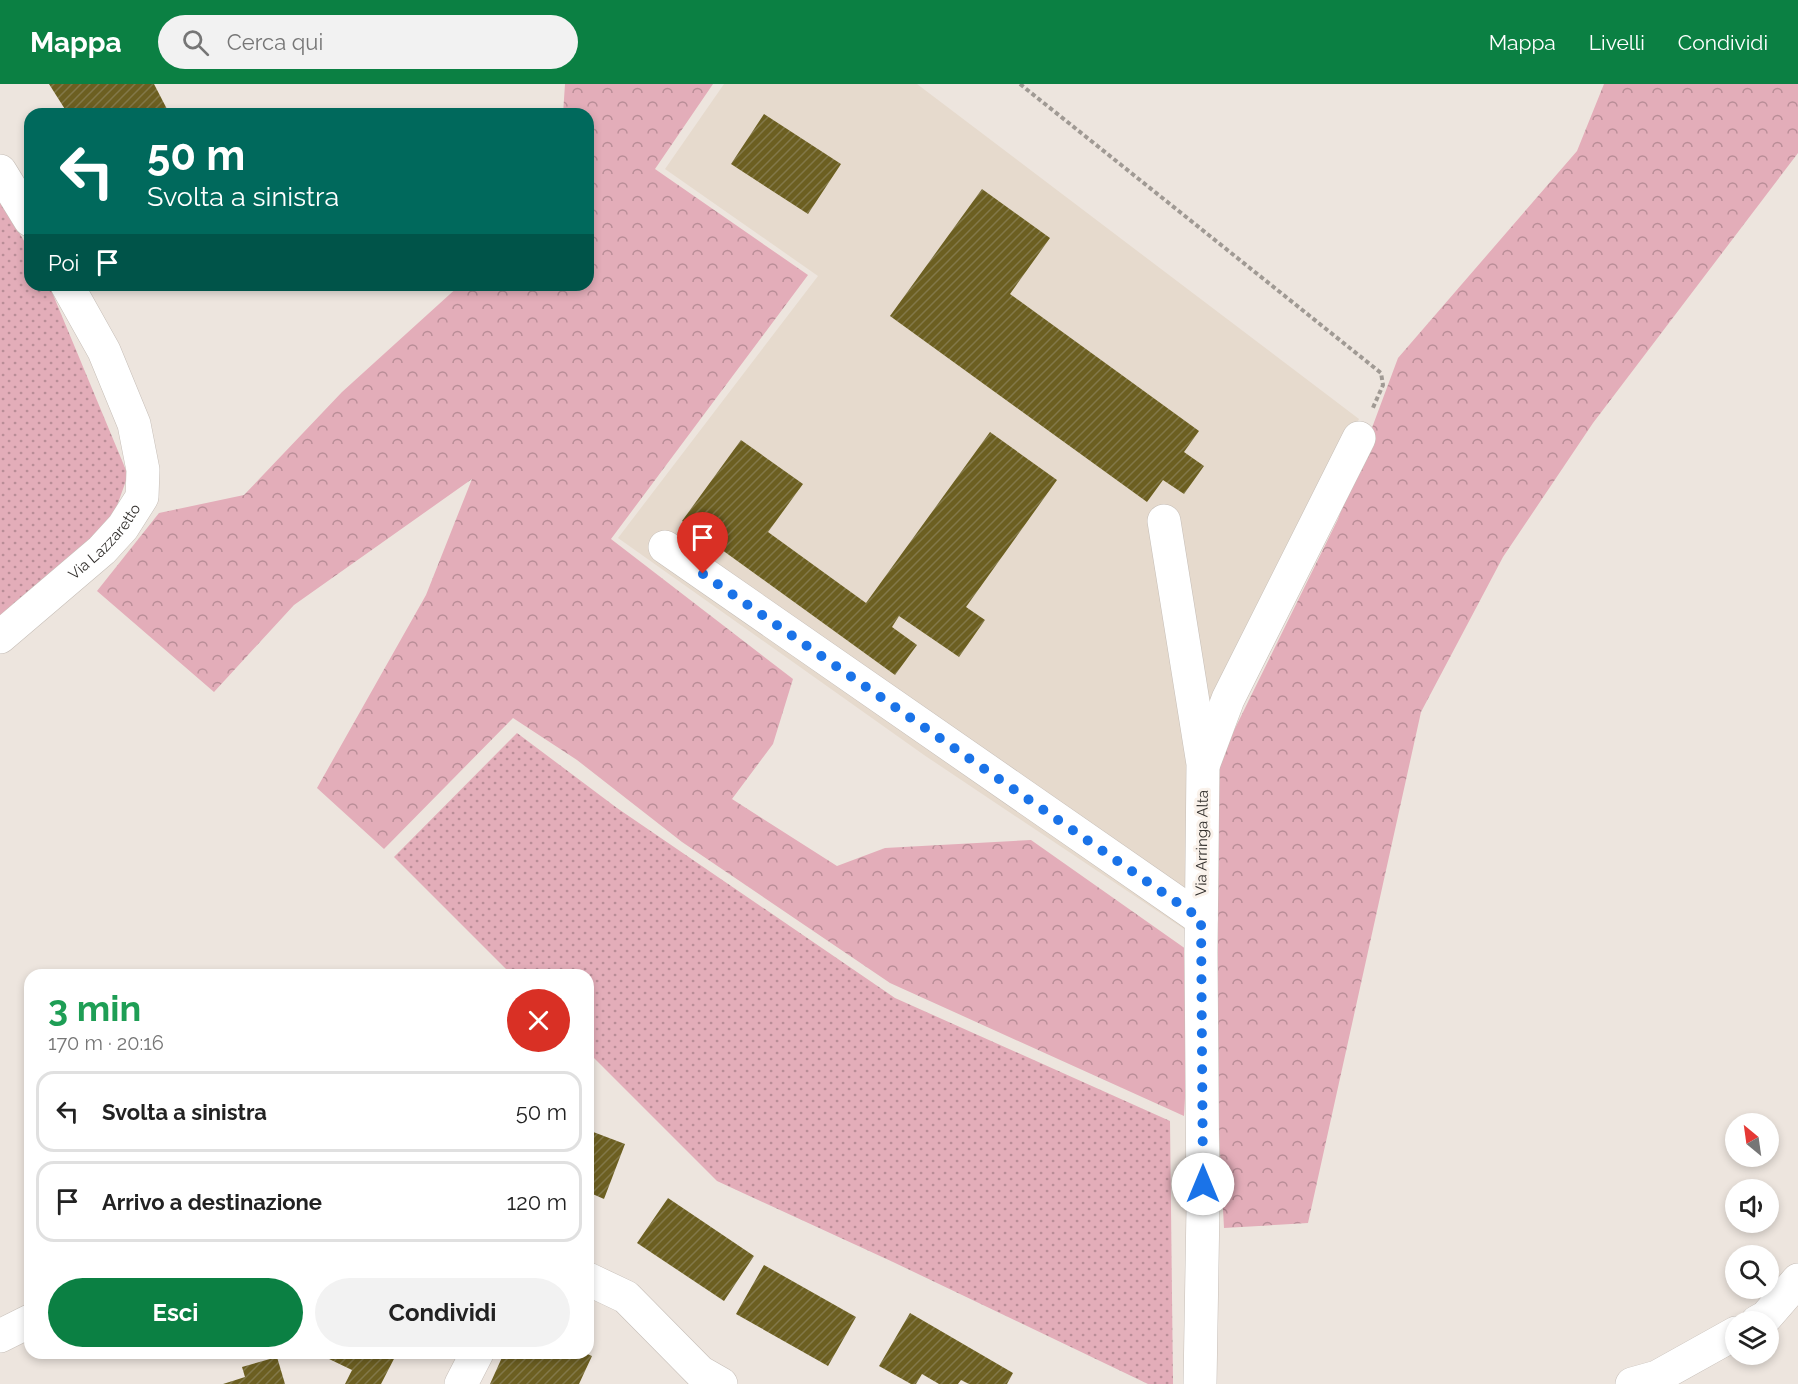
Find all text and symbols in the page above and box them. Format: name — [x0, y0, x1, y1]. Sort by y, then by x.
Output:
search box — [158, 15, 578, 69]
text: Mappa — [30, 26, 122, 59]
icon: search — [179, 26, 212, 59]
text: Cerca qui — [227, 29, 323, 55]
text: Mappa — [1489, 30, 1556, 55]
text: Livelli — [1589, 30, 1645, 55]
text: Condividi — [1678, 30, 1768, 55]
text: 50 m — [147, 131, 245, 180]
icon: left — [48, 132, 126, 210]
text: Svolta a sinistra — [147, 181, 339, 212]
icon: arrive — [91, 246, 124, 279]
text: Poi — [48, 250, 79, 276]
street label: Via Lazzaretto — [65, 500, 144, 584]
pin — [677, 512, 728, 574]
icon: arrive — [686, 521, 719, 554]
street label: Via Arringa Alta — [1192, 790, 1212, 896]
text: 3 min — [48, 987, 141, 1029]
button: close — [507, 989, 570, 1052]
text: 170 m · 20:16 — [48, 1031, 164, 1055]
icon: left — [51, 1095, 84, 1128]
text: Svolta a sinistra — [102, 1099, 267, 1125]
text: 50 m — [516, 1099, 567, 1125]
north arrow — [1725, 1113, 1779, 1167]
map controls — [1725, 1113, 1779, 1365]
position arrow — [1171, 1152, 1235, 1216]
button: sound — [1725, 1179, 1779, 1233]
icon: arrive — [51, 1185, 84, 1218]
text: Arrivo a destinazione — [102, 1189, 322, 1215]
text: 120 m — [507, 1189, 567, 1215]
button: search — [1725, 1245, 1779, 1299]
button: Esci — [48, 1278, 303, 1347]
button: Condividi — [315, 1278, 570, 1347]
button: layers — [1725, 1311, 1779, 1365]

